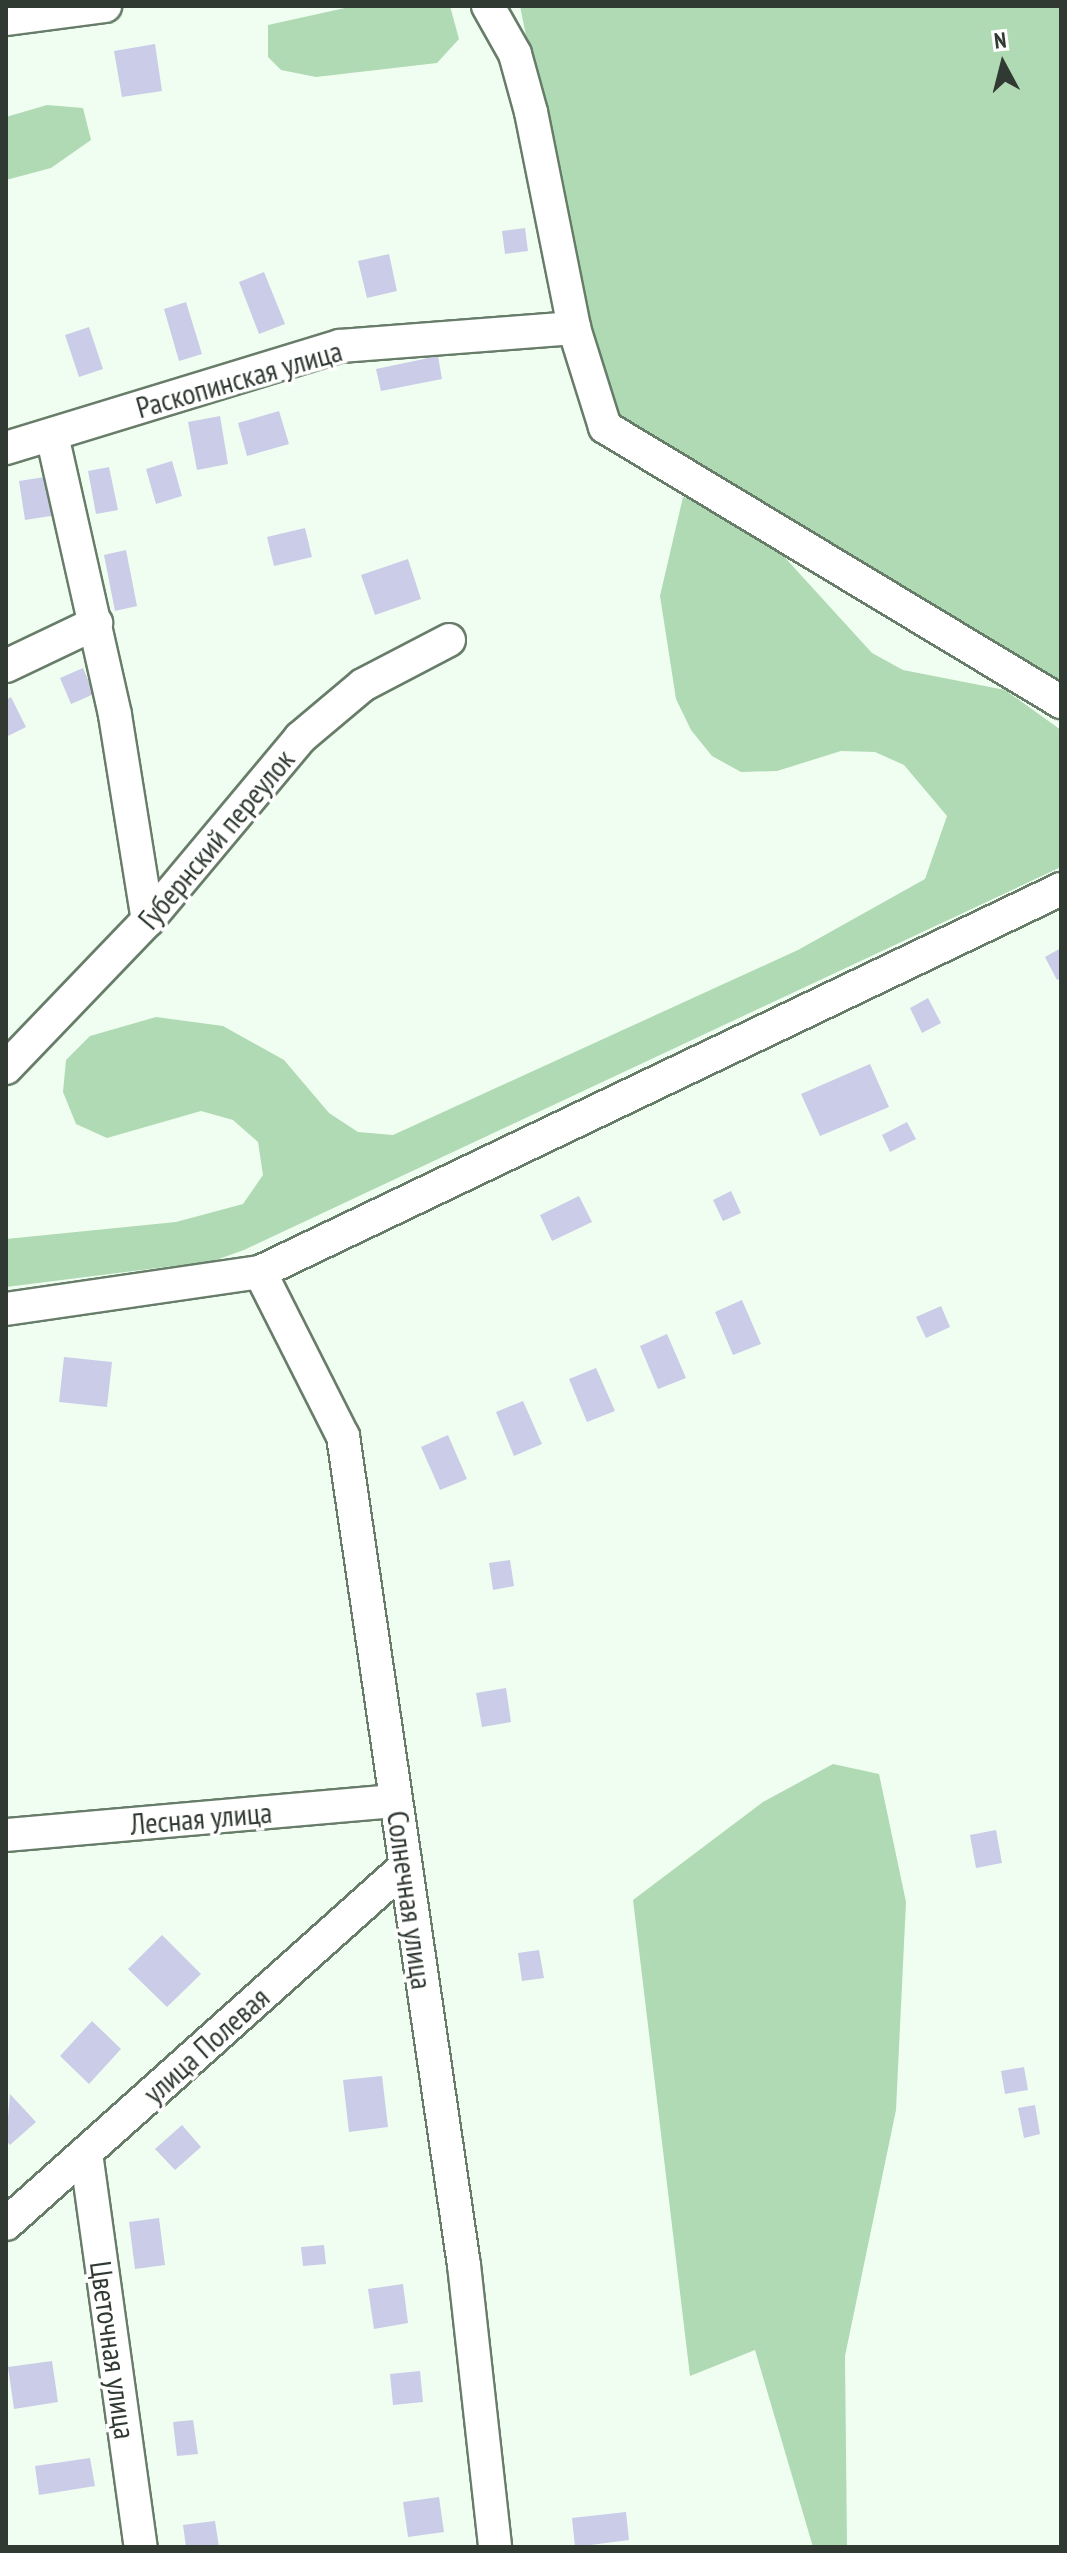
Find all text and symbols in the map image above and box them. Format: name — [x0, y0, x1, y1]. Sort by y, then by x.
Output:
north arrow — [963, 24, 1043, 104]
text: N — [992, 26, 1008, 55]
street label: Раскопинская улица — [132, 332, 346, 426]
street label: Губернский переулок — [130, 742, 302, 936]
street label: Лесная улица — [128, 1794, 274, 1842]
street label: Солнечная улица — [380, 1808, 440, 1992]
street label: улица Полевая — [136, 1979, 276, 2111]
street label: Цветочная улица — [83, 2259, 143, 2441]

